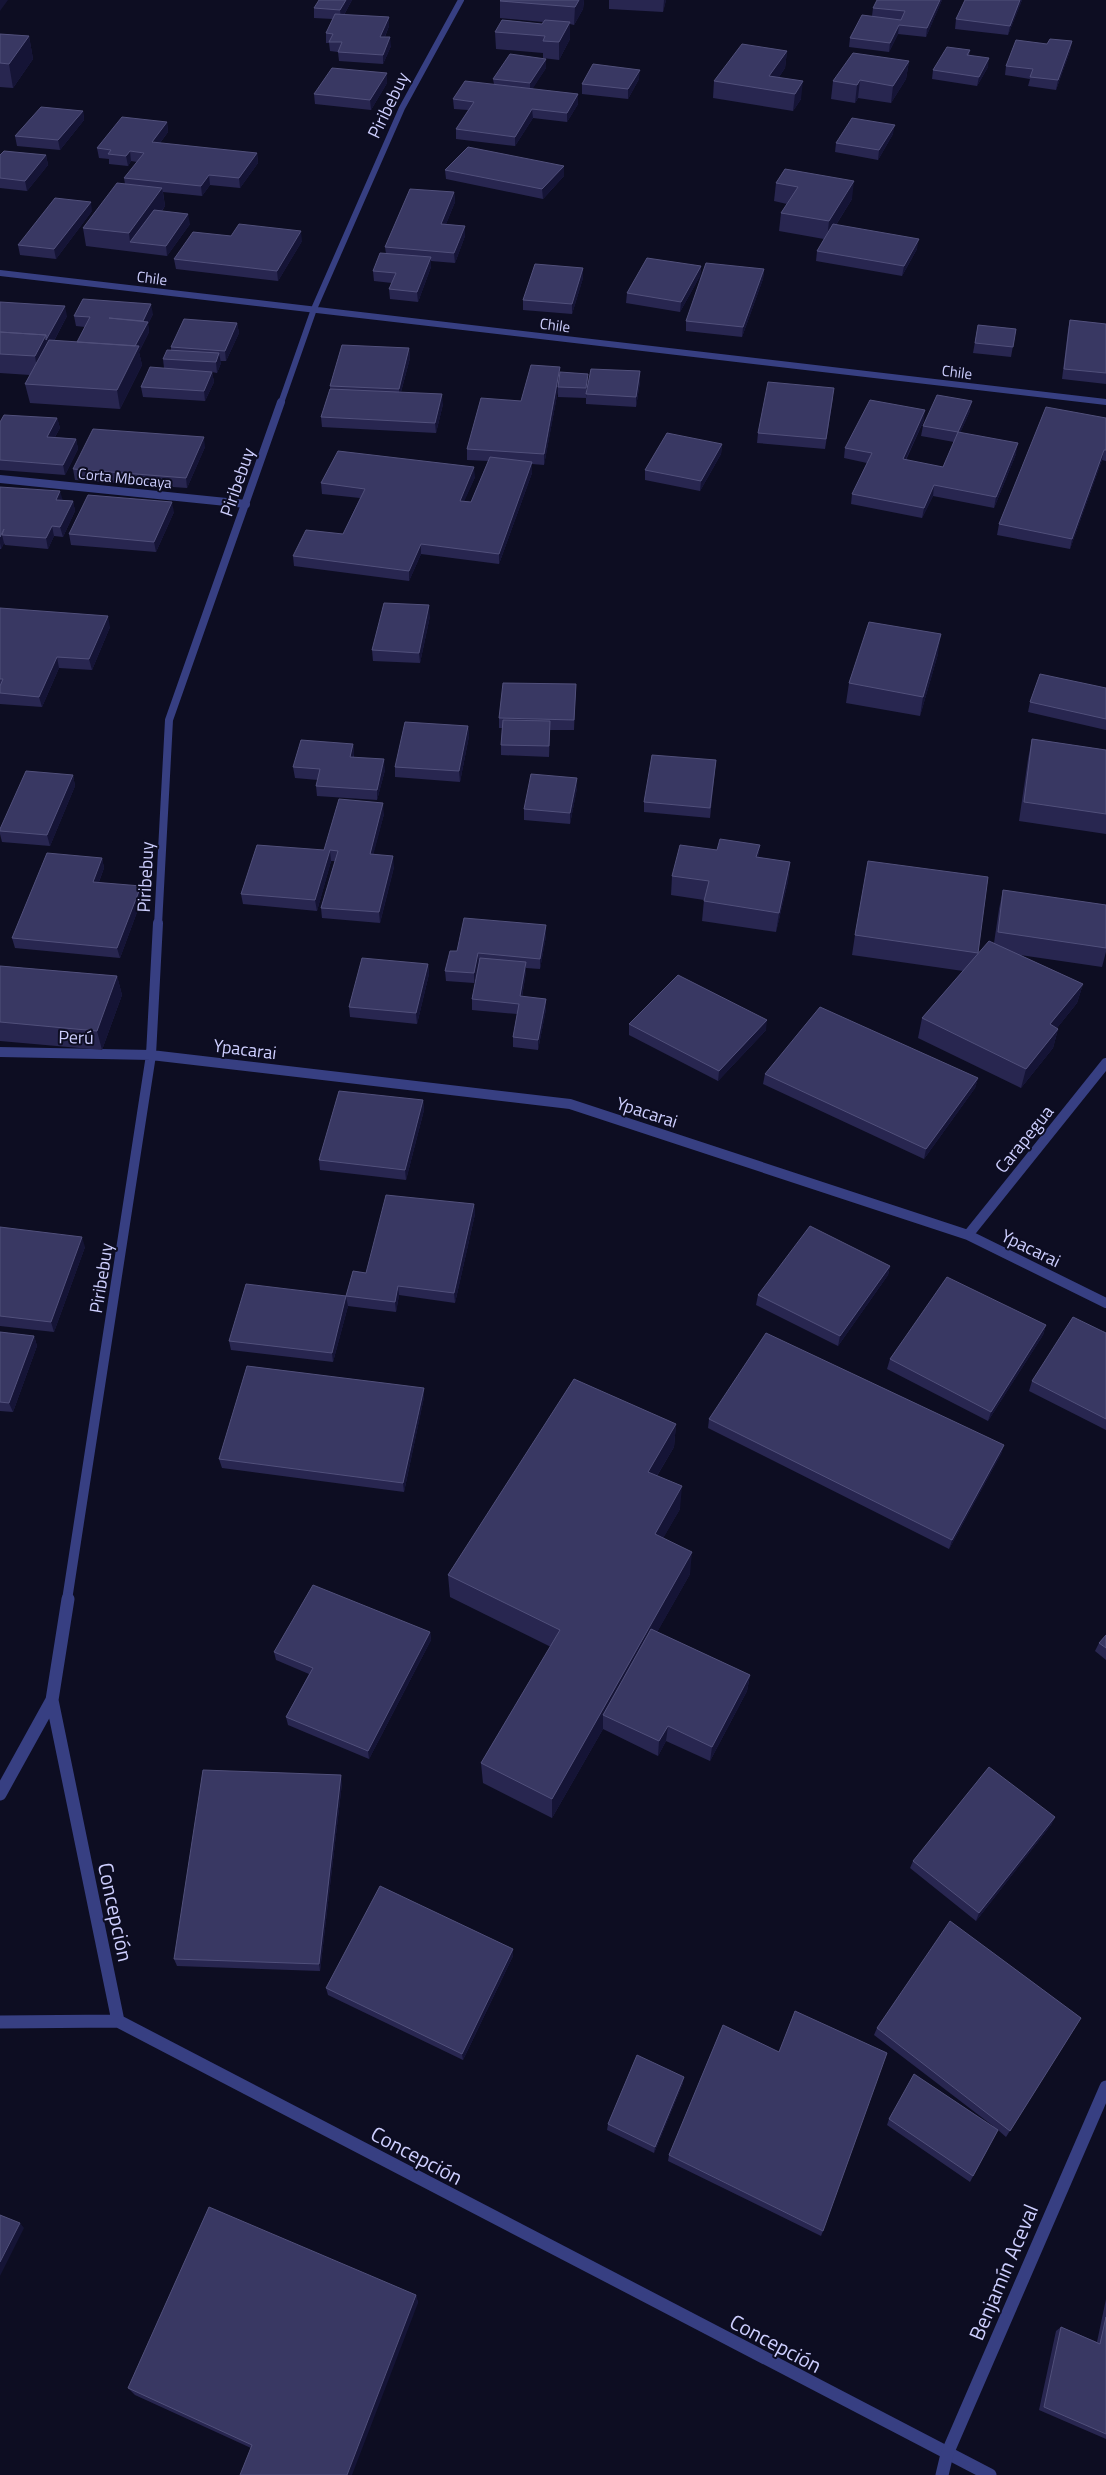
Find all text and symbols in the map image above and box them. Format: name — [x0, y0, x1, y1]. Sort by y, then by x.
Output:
street label: Piribebuy — [360, 67, 416, 143]
street label: Chile — [135, 265, 169, 291]
street label: Chile — [538, 312, 572, 338]
street label: Chile — [940, 359, 974, 385]
street label: Piribebuy — [213, 444, 261, 520]
street label: Corta Mbocaya — [77, 462, 174, 494]
street label: Piribebuy — [130, 841, 160, 913]
street label: Perú — [58, 1023, 94, 1051]
street label: Ypacarai — [212, 1032, 278, 1066]
street label: Ypacarai — [613, 1089, 681, 1135]
street label: Carapegua — [988, 1099, 1060, 1179]
street label: Ypacarai — [997, 1222, 1065, 1274]
street label: Piribebuy — [82, 1240, 120, 1315]
street label: Concepción — [90, 1860, 142, 1964]
street label: Concepción — [365, 2117, 469, 2193]
street label: Benjamín Aceval — [960, 2199, 1046, 2345]
street label: Concepción — [724, 2305, 828, 2381]

